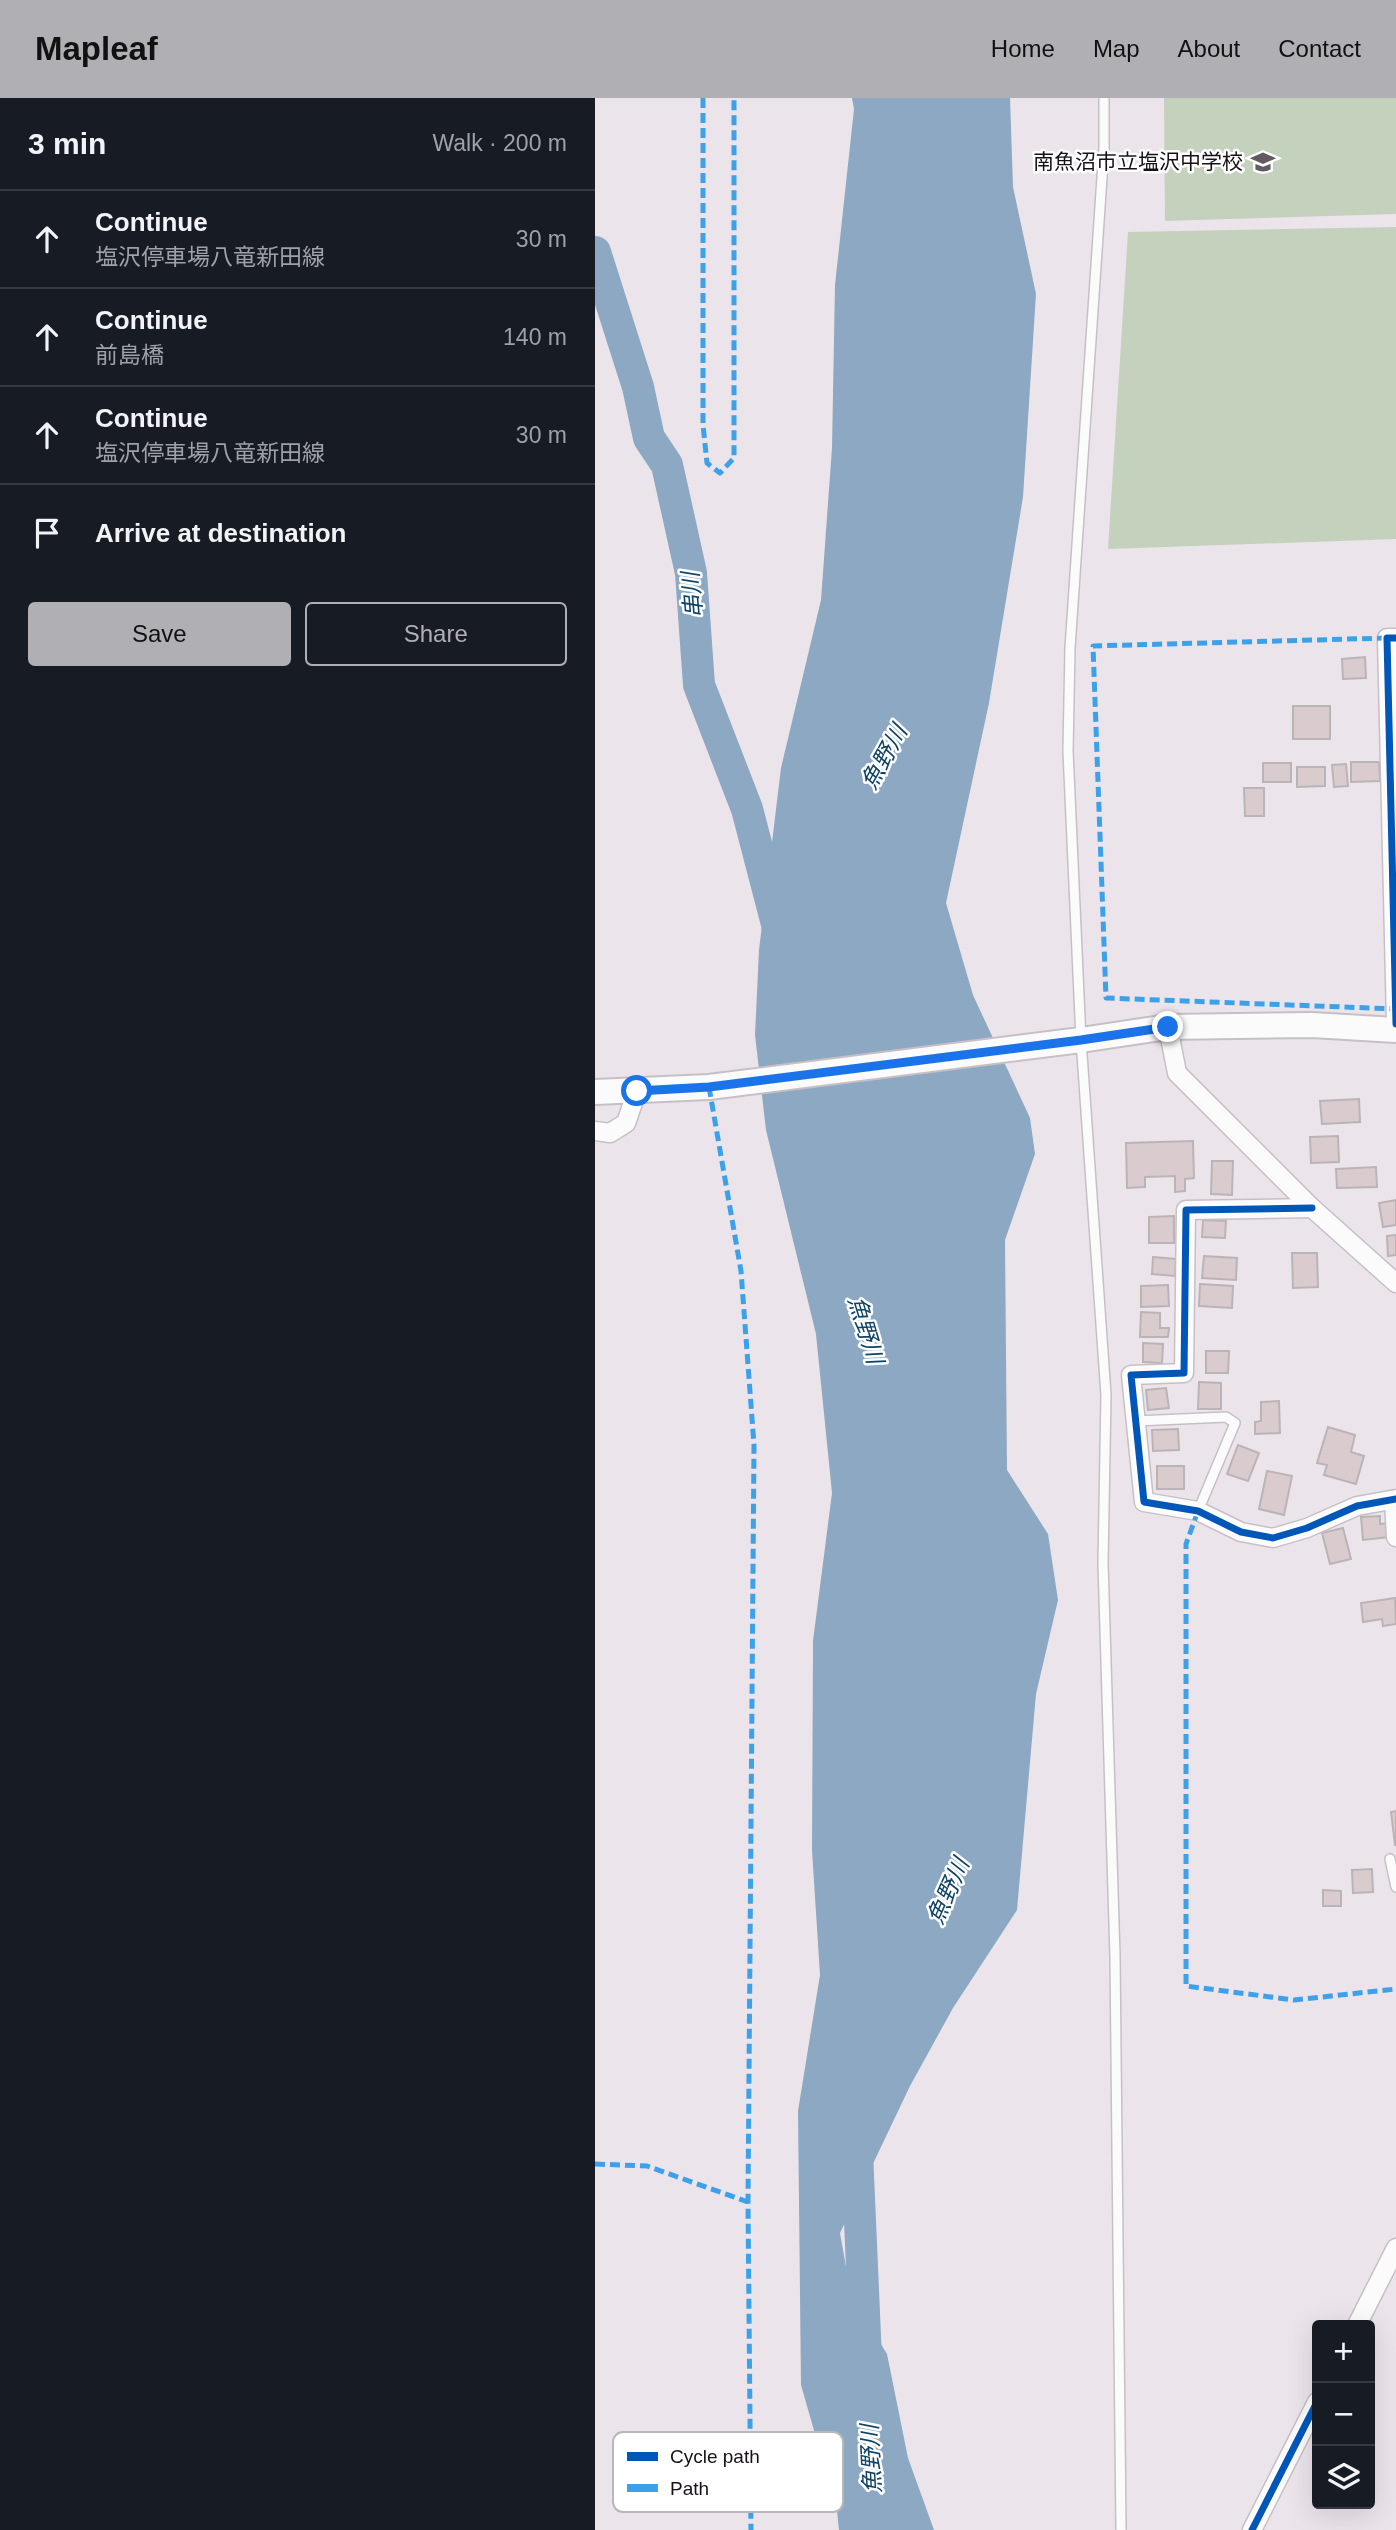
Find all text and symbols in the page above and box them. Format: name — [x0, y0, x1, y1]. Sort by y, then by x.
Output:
text: Mapleaf — [35, 30, 158, 67]
text: Home — [991, 35, 1055, 62]
text: Map — [1093, 35, 1140, 62]
text: About — [1178, 35, 1240, 62]
text: Contact — [1278, 35, 1361, 62]
text: 3 min — [28, 127, 106, 160]
text: Walk · 200 m — [432, 130, 567, 156]
school or university icon: 南魚沼市立塩沢中学校 — [1249, 148, 1277, 176]
place label: 南魚沼市立塩沢中学校 — [1033, 150, 1243, 173]
text: Continue — [95, 207, 208, 237]
icon: ahead — [28, 220, 66, 258]
text: 30 m — [516, 226, 567, 252]
text: 塩沢停車場八竜新田線 — [95, 244, 325, 270]
text: Continue — [95, 305, 208, 335]
icon: ahead — [28, 318, 66, 356]
text: 140 m — [503, 324, 567, 350]
text: 前島橋 — [95, 342, 164, 368]
text: Continue — [95, 403, 208, 433]
icon: ahead — [28, 416, 66, 454]
text: 30 m — [516, 422, 567, 448]
text: 塩沢停車場八竜新田線 — [95, 440, 325, 466]
icon: arrive — [28, 514, 66, 552]
text: Arrive at destination — [95, 518, 346, 548]
water label: 串川 — [677, 568, 707, 619]
button: Save — [28, 602, 291, 666]
button: Share — [305, 602, 567, 666]
water label: 魚野川 — [856, 718, 914, 793]
route end — [1152, 1011, 1183, 1042]
route start — [621, 1075, 652, 1106]
water label: 魚野川 — [843, 1293, 889, 1370]
water label: 魚野川 — [922, 1851, 975, 1928]
map controls — [1312, 2320, 1375, 2509]
button: + — [1312, 2320, 1375, 2383]
button: − — [1312, 2383, 1375, 2446]
water label: 魚野川 — [856, 2421, 886, 2494]
legend — [613, 2432, 843, 2512]
text: Cycle path — [670, 2446, 760, 2467]
button: layers — [1312, 2446, 1375, 2509]
text: Path — [670, 2478, 709, 2499]

